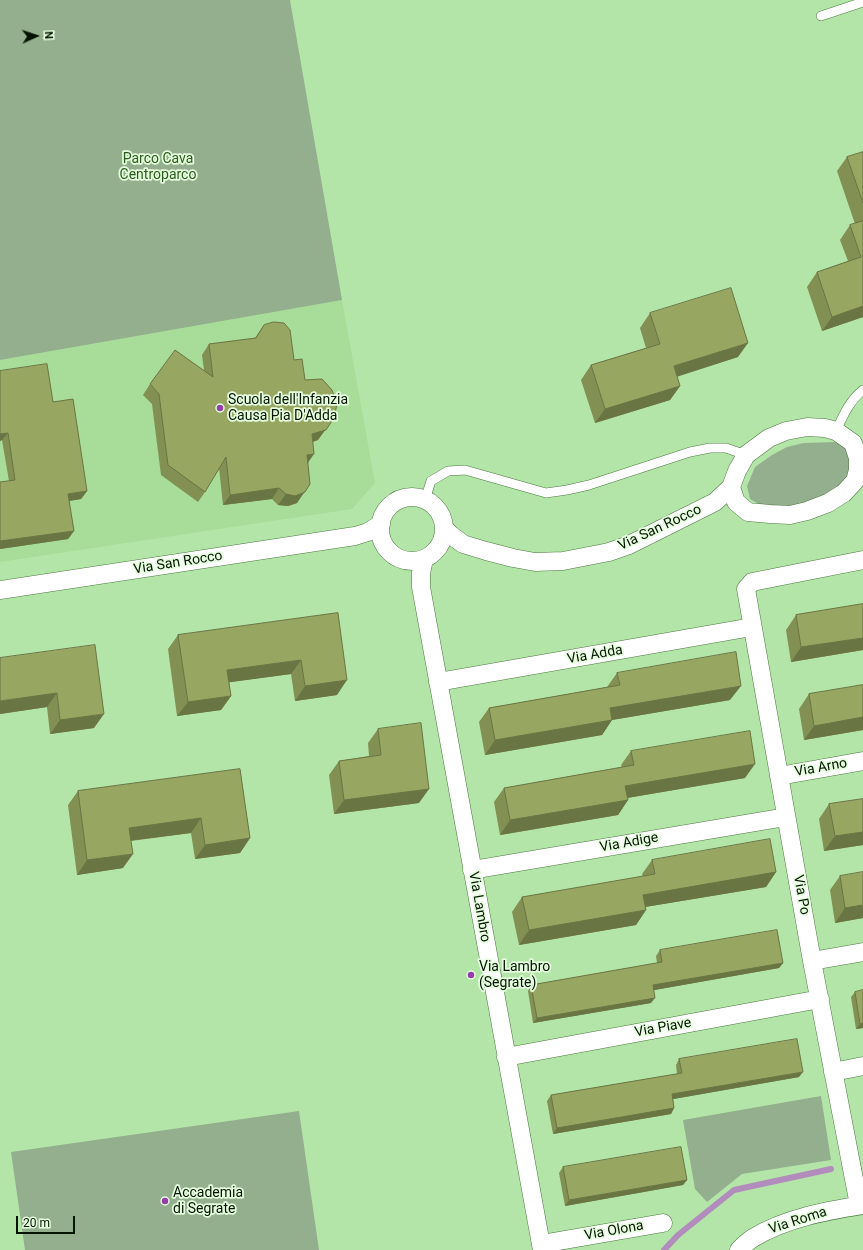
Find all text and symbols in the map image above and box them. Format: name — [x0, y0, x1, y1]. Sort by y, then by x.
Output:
north arrow — [16, 16, 56, 56]
text: N — [42, 31, 55, 40]
park label: Parco Cava Centroparco — [120, 151, 196, 184]
place label: Scuola dell'Infanzia Causa Pia D'Adda — [228, 392, 348, 424]
marker: Scuola dell'Infanzia Causa Pia D'Adda — [215, 403, 225, 413]
street label: Via San Rocco — [616, 501, 704, 555]
street label: Via San Rocco — [132, 548, 224, 578]
street label: Via Adda — [566, 642, 624, 668]
street label: Via Arno — [793, 755, 849, 781]
street label: Via Adige — [598, 830, 660, 856]
street label: Via Lambro — [465, 870, 493, 944]
street label: Via Po — [789, 874, 813, 916]
place label: Via Lambro (Segrate) — [479, 959, 550, 992]
marker: Via Lambro (Segrate) — [466, 970, 476, 980]
street label: Via Piave — [633, 1015, 693, 1041]
place label: Accademia di Segrate — [173, 1185, 243, 1218]
marker: Accademia di Segrate — [160, 1196, 170, 1206]
street label: Via Roma — [767, 1204, 829, 1238]
scale bar — [18, 1208, 77, 1234]
text: 20 m — [23, 1216, 50, 1230]
street label: Via Olona — [583, 1218, 645, 1244]

